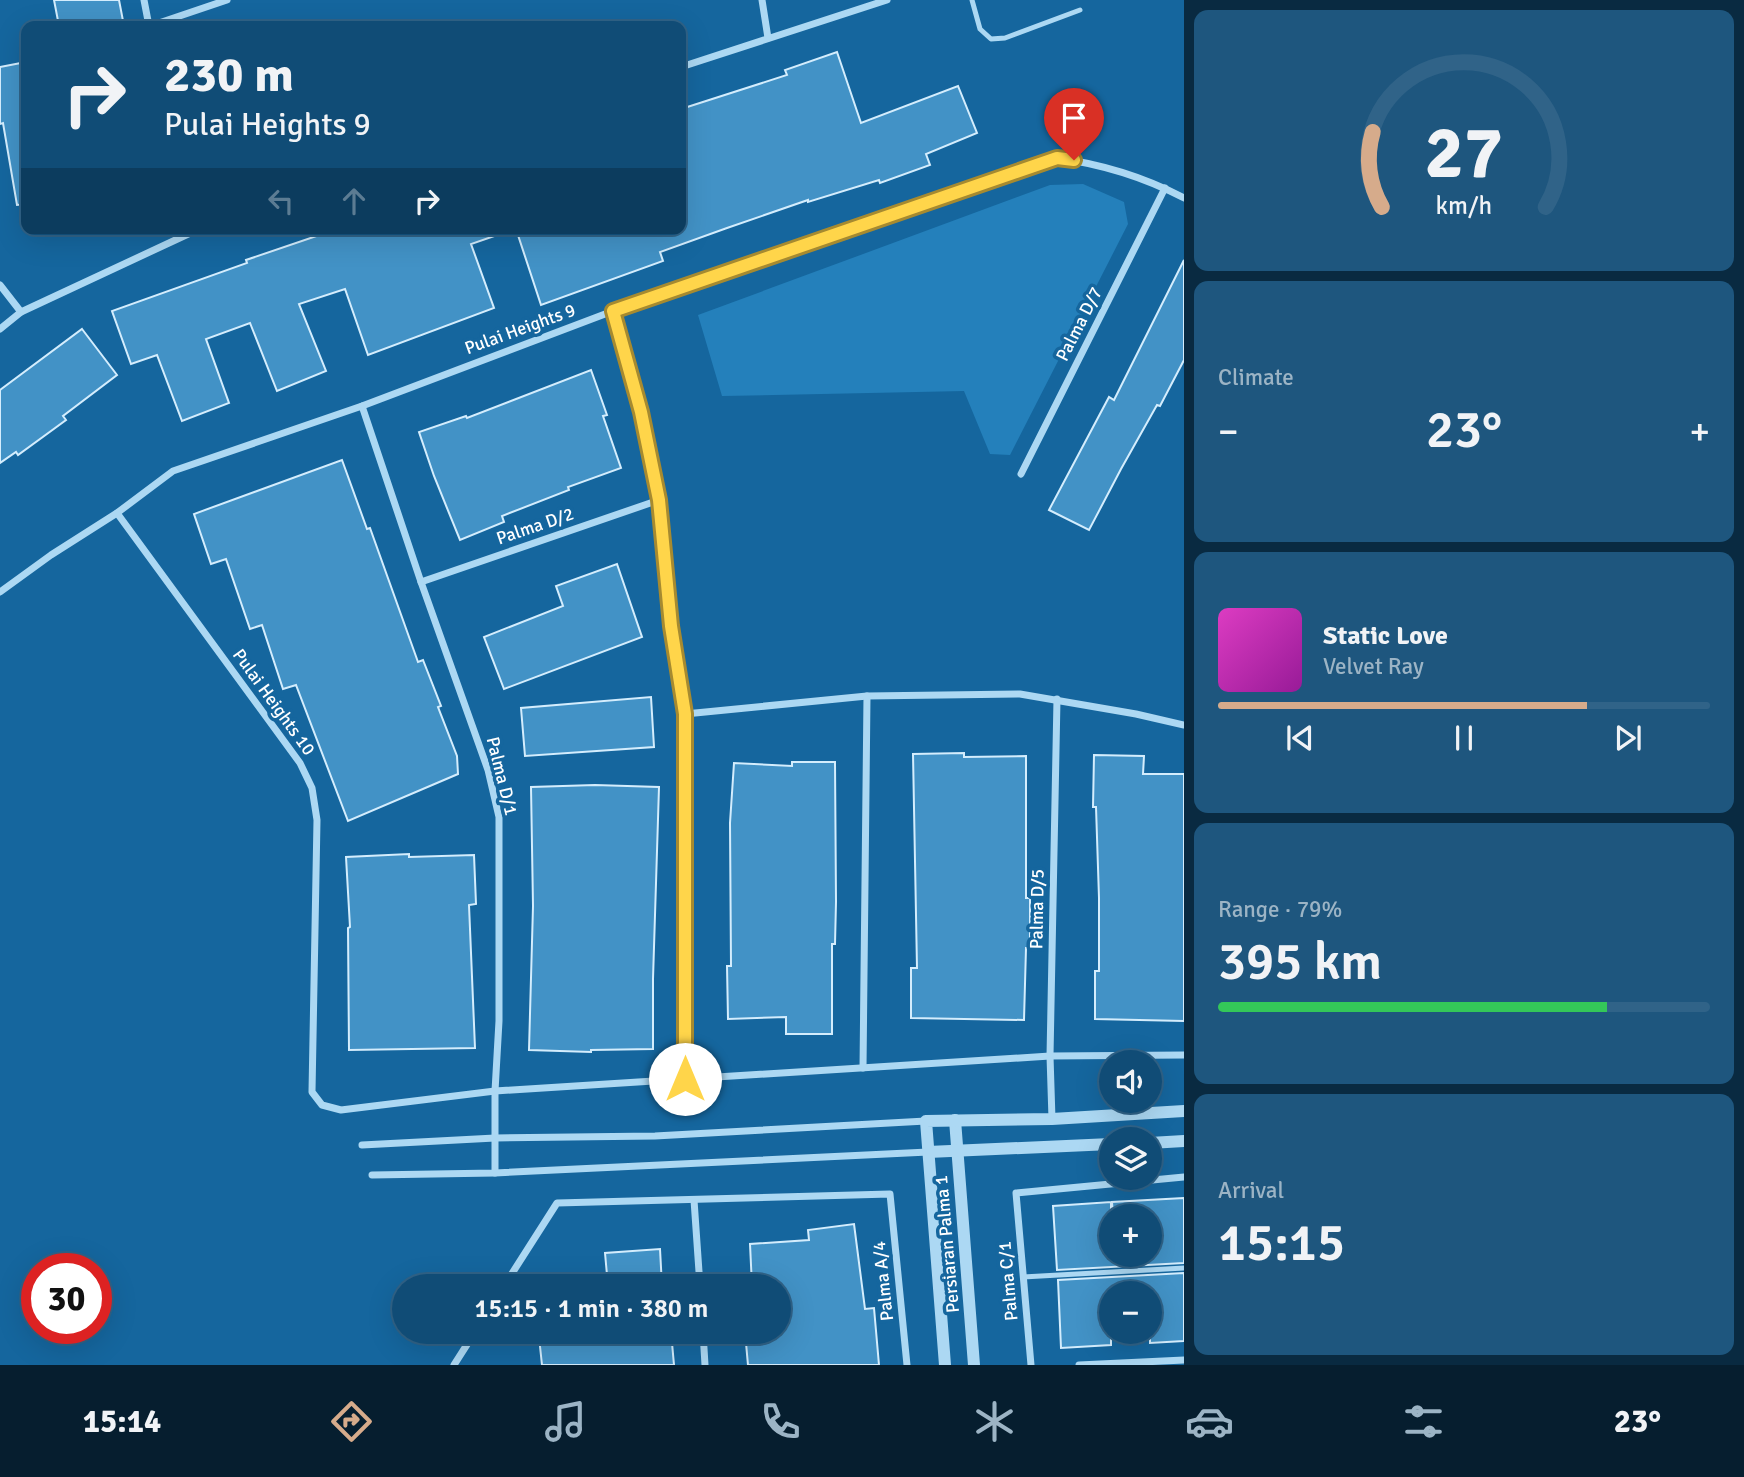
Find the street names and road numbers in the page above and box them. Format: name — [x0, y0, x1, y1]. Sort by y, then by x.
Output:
street label: Palma D/7 — [1051, 283, 1107, 365]
street label: Pulai Heights 9 — [462, 299, 578, 359]
street label: Palma D/2 — [494, 503, 576, 549]
street label: Pulai Heights 10 — [228, 645, 320, 759]
street label: Palma D/1 — [482, 734, 522, 818]
street label: Palma D/5 — [1025, 869, 1049, 949]
street label: Persiaran Palma 1 — [930, 1174, 964, 1314]
street label: Palma A/4 — [868, 1240, 898, 1322]
street label: Palma C/1 — [994, 1240, 1022, 1322]

